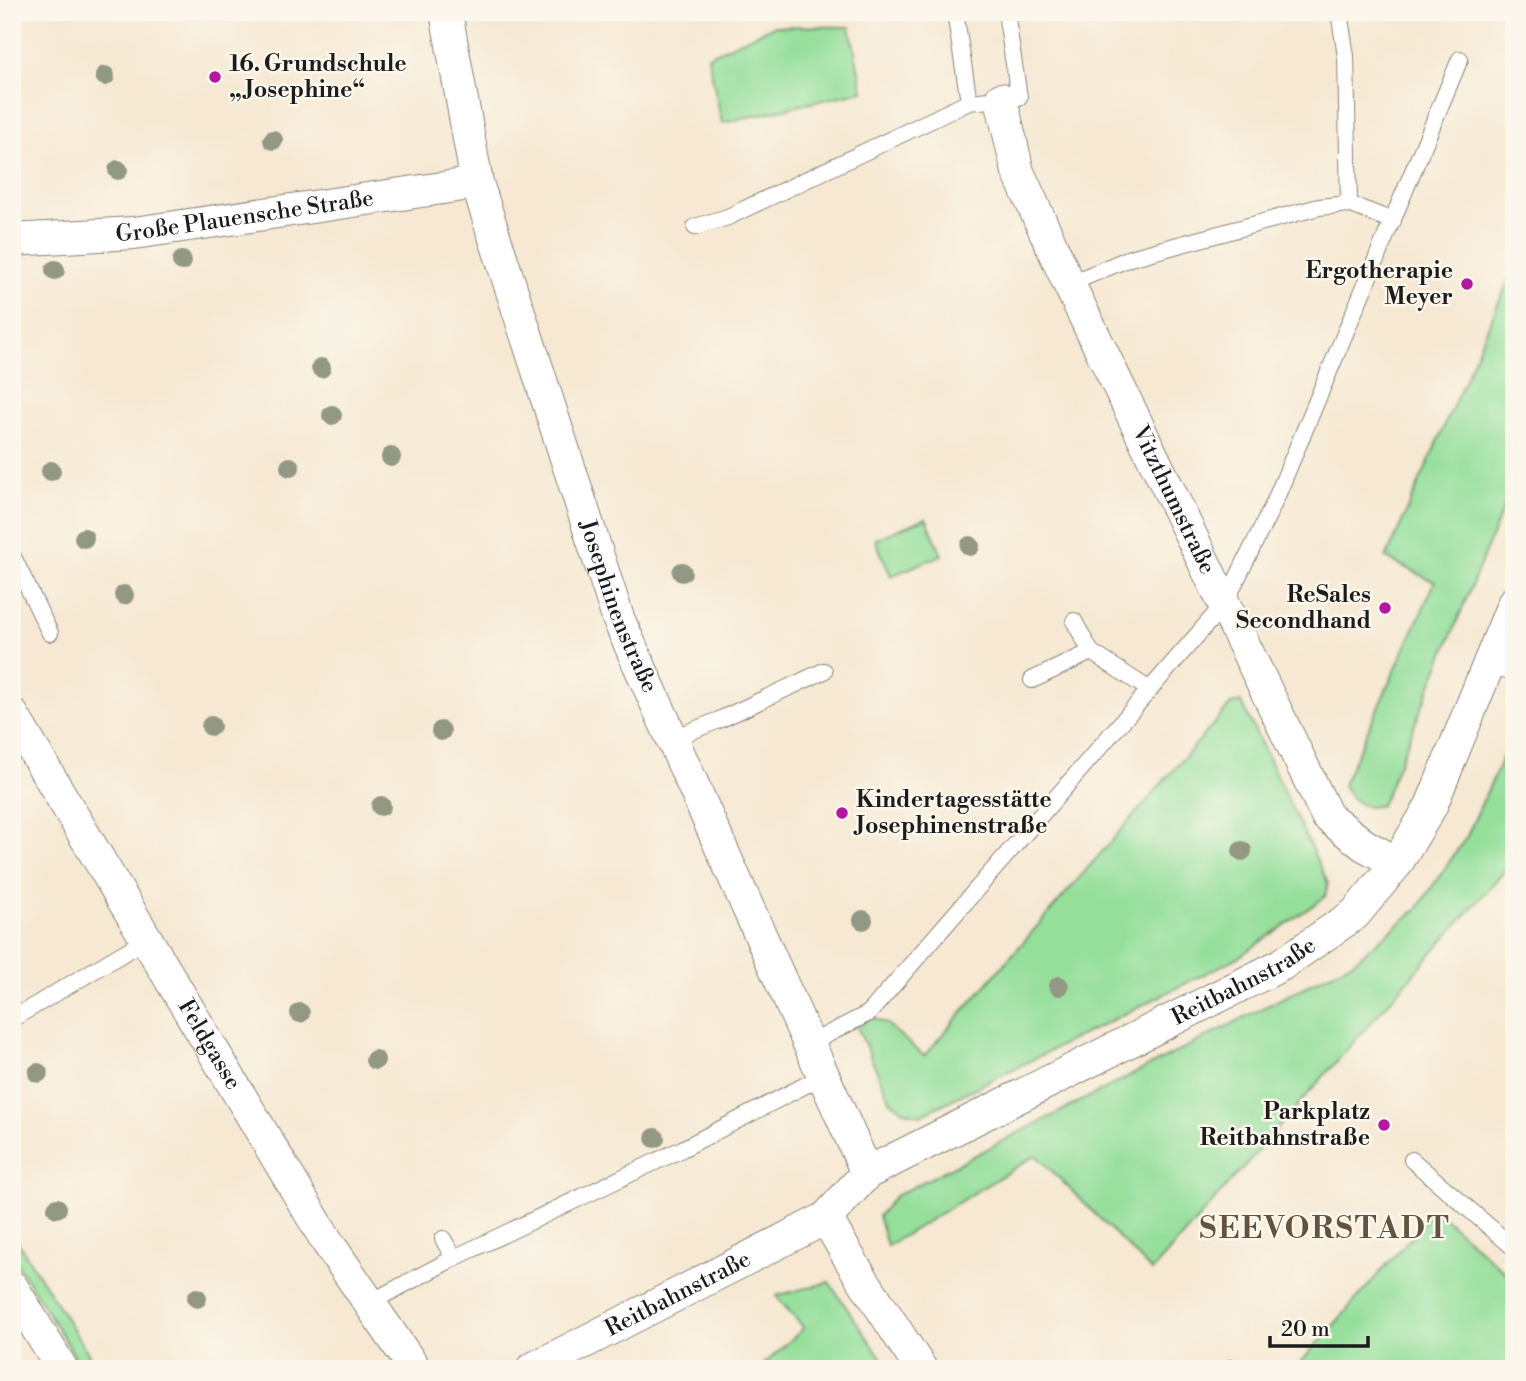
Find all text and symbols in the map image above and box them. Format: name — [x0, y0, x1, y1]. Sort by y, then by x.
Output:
place label: 16. Grundschule „Josephine“ — [229, 50, 407, 104]
marker: 16. Grundschule „Josephine“ — [207, 69, 223, 85]
street label: Große Plauensche Straße — [115, 184, 376, 248]
place label: Ergotherapie Meyer — [1306, 257, 1453, 311]
marker: Ergotherapie Meyer — [1459, 276, 1475, 292]
street label: Vitzthumstraße — [1125, 420, 1222, 579]
street label: Josephinenstraße — [573, 515, 664, 697]
place label: ReSales Secondhand — [1236, 581, 1371, 635]
marker: ReSales Secondhand — [1377, 600, 1393, 616]
place label: Kindertagesstätte Josephinenstraße — [853, 786, 1052, 840]
marker: Kindertagesstätte Josephinenstraße — [834, 805, 850, 821]
street label: Reitbahnstraße — [1167, 931, 1321, 1032]
street label: Feldgasse — [172, 994, 247, 1095]
place label: Parkplatz Reitbahnstraße — [1200, 1098, 1370, 1152]
marker: Parkplatz Reitbahnstraße — [1376, 1117, 1392, 1133]
district label: SEEVORSTADT — [1199, 1210, 1451, 1248]
street label: Reitbahnstraße — [600, 1245, 755, 1343]
scale bar — [1270, 1304, 1368, 1348]
text: 20 m — [1281, 1317, 1330, 1343]

